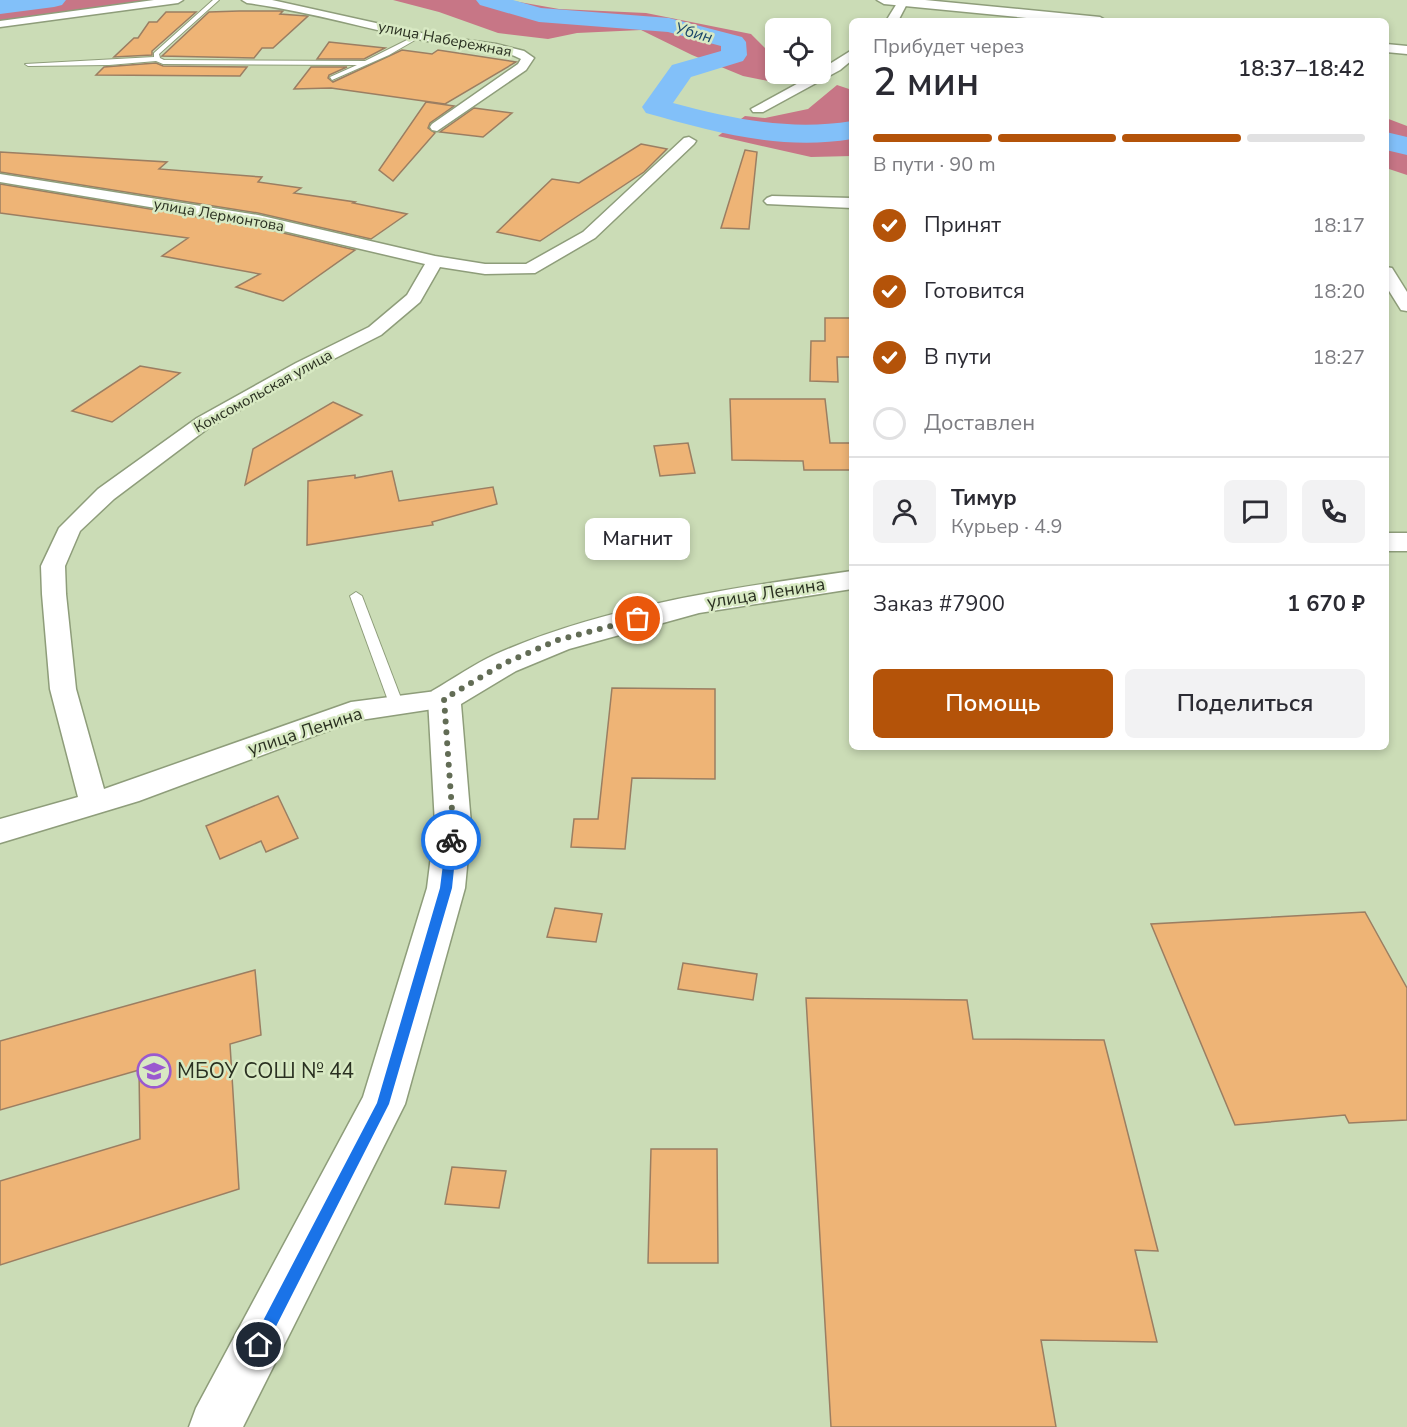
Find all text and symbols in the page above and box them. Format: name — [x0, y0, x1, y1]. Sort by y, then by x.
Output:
street label: улица Набережная — [377, 16, 513, 62]
water label: Убин — [672, 17, 715, 49]
map controls — [765, 18, 831, 84]
button: locate — [765, 18, 831, 84]
text: Прибудет через — [873, 33, 1024, 60]
text: 18:37–18:42 — [1238, 54, 1365, 84]
text: 2 мин — [873, 56, 979, 109]
text: В пути · 90 m — [873, 151, 996, 178]
street label: улица Лермонтова — [152, 194, 286, 236]
icon: check — [873, 209, 906, 242]
text: Принят — [924, 210, 1001, 240]
text: 18:17 — [1312, 212, 1365, 239]
icon: check — [873, 275, 906, 308]
text: Готовится — [924, 276, 1025, 306]
text: 18:20 — [1312, 278, 1365, 305]
icon: check — [873, 341, 906, 374]
text: В пути — [924, 342, 992, 372]
text: 18:27 — [1312, 344, 1365, 371]
street label: Комсомольская улица — [190, 345, 336, 437]
text: Доставлен — [924, 408, 1035, 438]
button: person — [873, 480, 936, 543]
button: chat — [1224, 480, 1287, 543]
button: phone — [1302, 480, 1365, 543]
text: Тимур — [951, 483, 1017, 513]
text: Курьер · 4.9 — [951, 513, 1063, 540]
callout: Магнит — [586, 517, 690, 559]
text: Магнит — [602, 525, 673, 552]
street label: улица Ленина — [705, 572, 827, 614]
text: Заказ #7900 — [873, 589, 1005, 619]
text: 1 670 ₽ — [1287, 589, 1365, 619]
pin — [612, 593, 663, 644]
icon: bag — [621, 602, 654, 635]
button: Помощь — [873, 669, 1113, 738]
button: Поделиться — [1125, 669, 1365, 738]
street label: улица Ленина — [245, 701, 365, 761]
courier — [421, 810, 481, 870]
icon: bike — [435, 824, 468, 857]
school or university icon: МБОУ СОШ № 44 — [136, 1053, 172, 1089]
place label: МБОУ СОШ № 44 — [177, 1057, 354, 1085]
pin — [233, 1319, 284, 1370]
icon: home — [242, 1328, 275, 1361]

